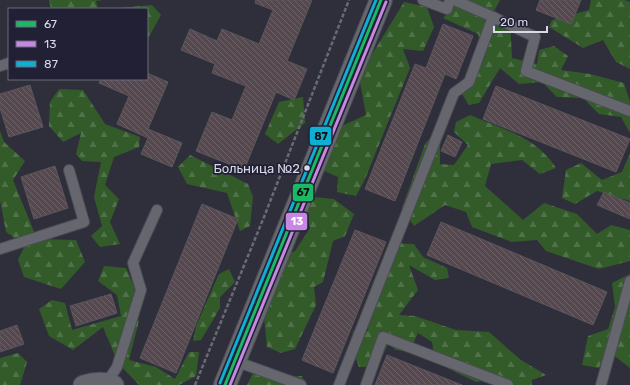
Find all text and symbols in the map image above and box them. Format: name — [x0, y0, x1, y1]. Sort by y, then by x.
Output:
legend — [8, 8, 148, 80]
scale bar — [494, 8, 547, 34]
text: 20 m — [500, 15, 528, 29]
text: 67 — [44, 17, 57, 31]
text: 13 — [44, 37, 56, 51]
text: 87 — [44, 57, 58, 71]
line badge: 87 — [309, 126, 332, 146]
text: 87 — [314, 130, 329, 143]
place label: Больница №2 — [213, 161, 300, 176]
marker: Больница №2 — [302, 163, 312, 173]
line badge: 67 — [292, 183, 314, 202]
text: 67 — [296, 186, 310, 199]
line badge: 13 — [285, 212, 308, 231]
text: 13 — [291, 215, 303, 228]

